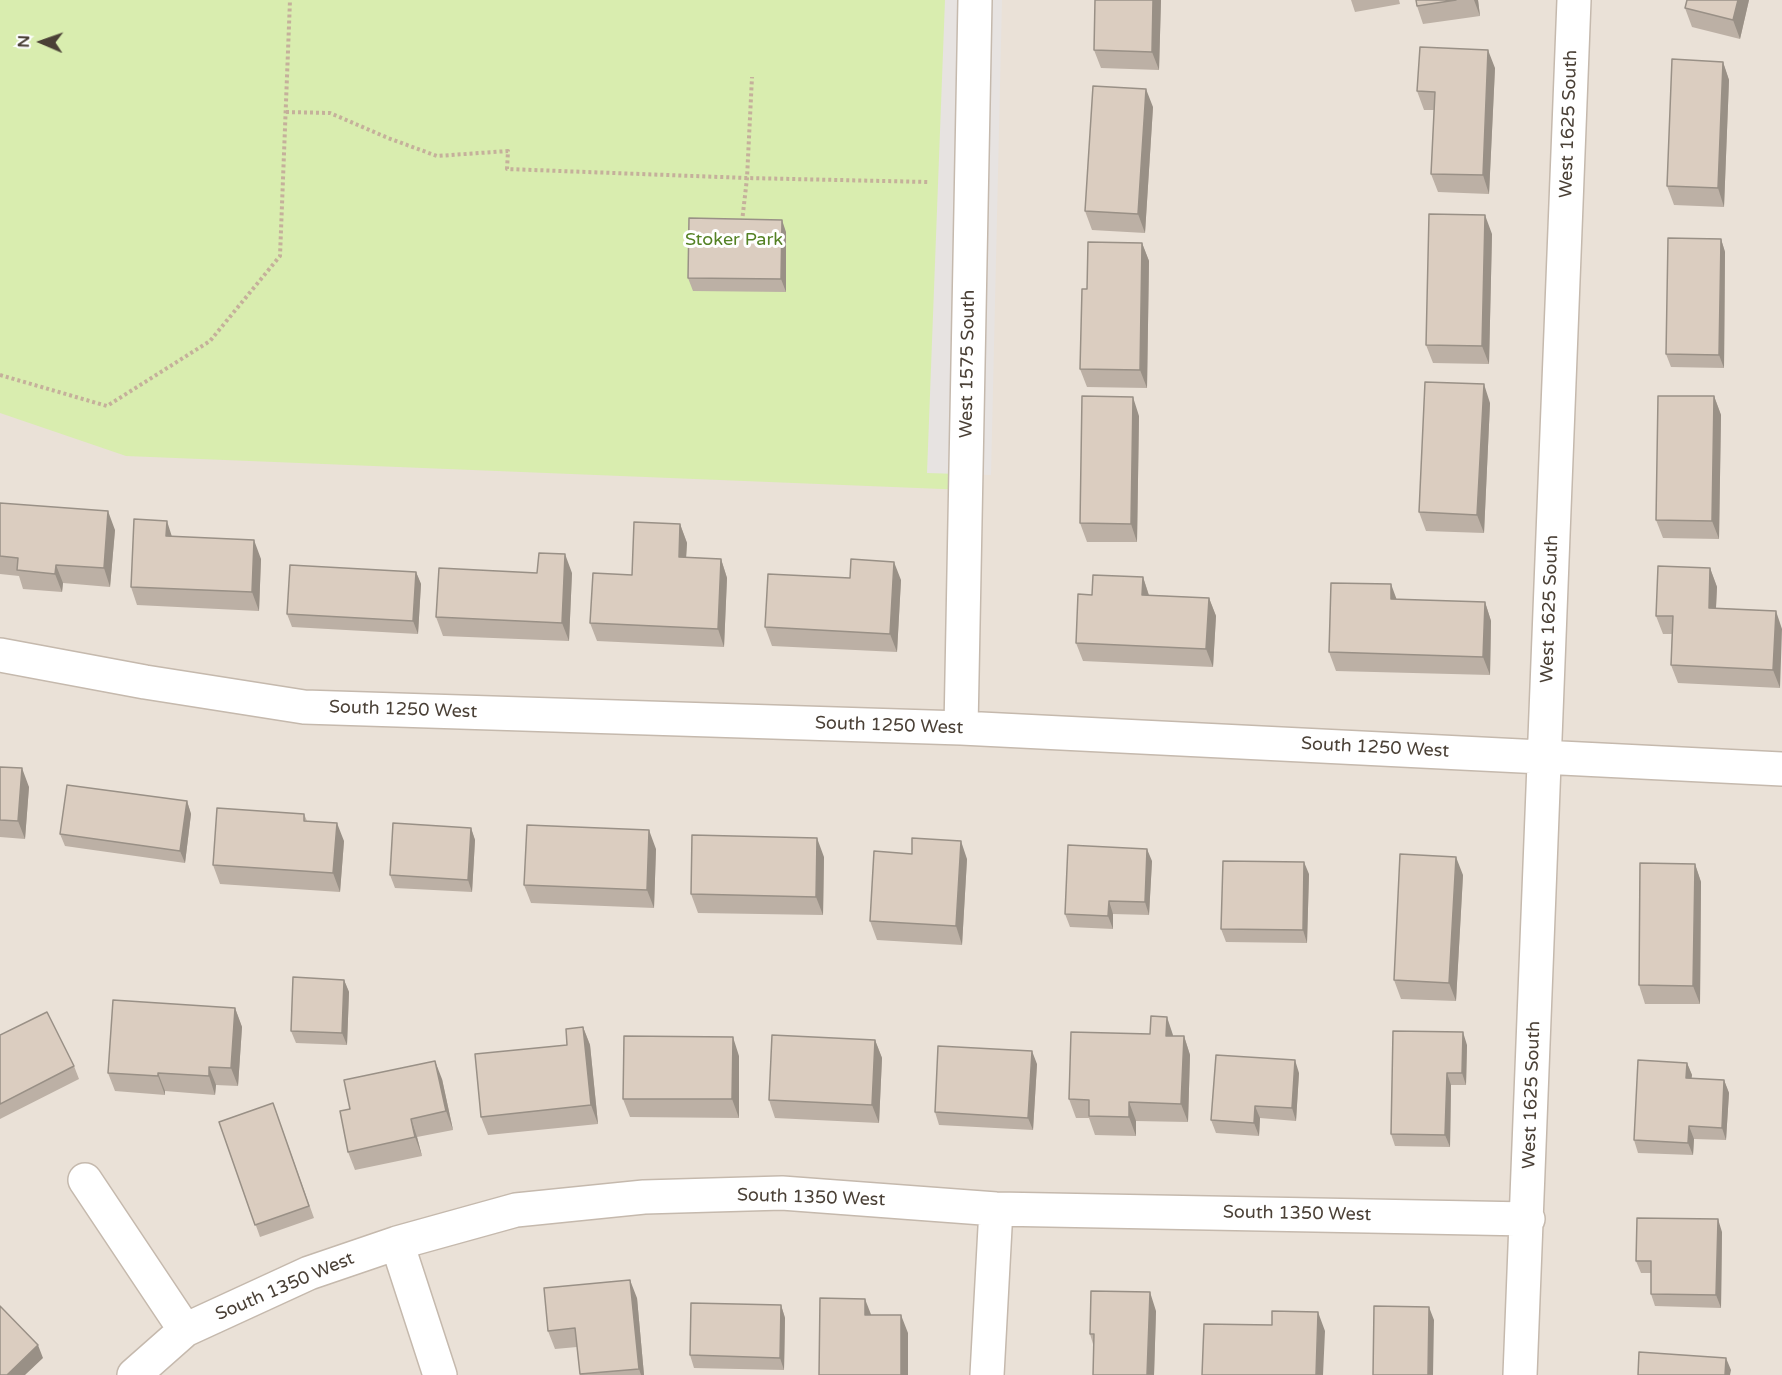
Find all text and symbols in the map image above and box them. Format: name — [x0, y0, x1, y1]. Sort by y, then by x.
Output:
north arrow — [12, 12, 72, 72]
text: N — [14, 35, 34, 48]
street label: West 1625 South — [1556, 49, 1582, 199]
park label: Stoker Park — [685, 229, 783, 251]
street label: West 1575 South — [956, 290, 980, 438]
street label: West 1625 South — [1537, 534, 1563, 684]
street label: South 1250 West — [328, 697, 478, 723]
street label: South 1250 West — [814, 713, 964, 739]
street label: South 1250 West — [1300, 733, 1450, 763]
street label: West 1625 South — [1519, 1020, 1545, 1170]
street label: South 1350 West — [736, 1185, 886, 1211]
street label: South 1350 West — [1223, 1202, 1371, 1226]
street label: South 1350 West — [212, 1248, 358, 1326]

